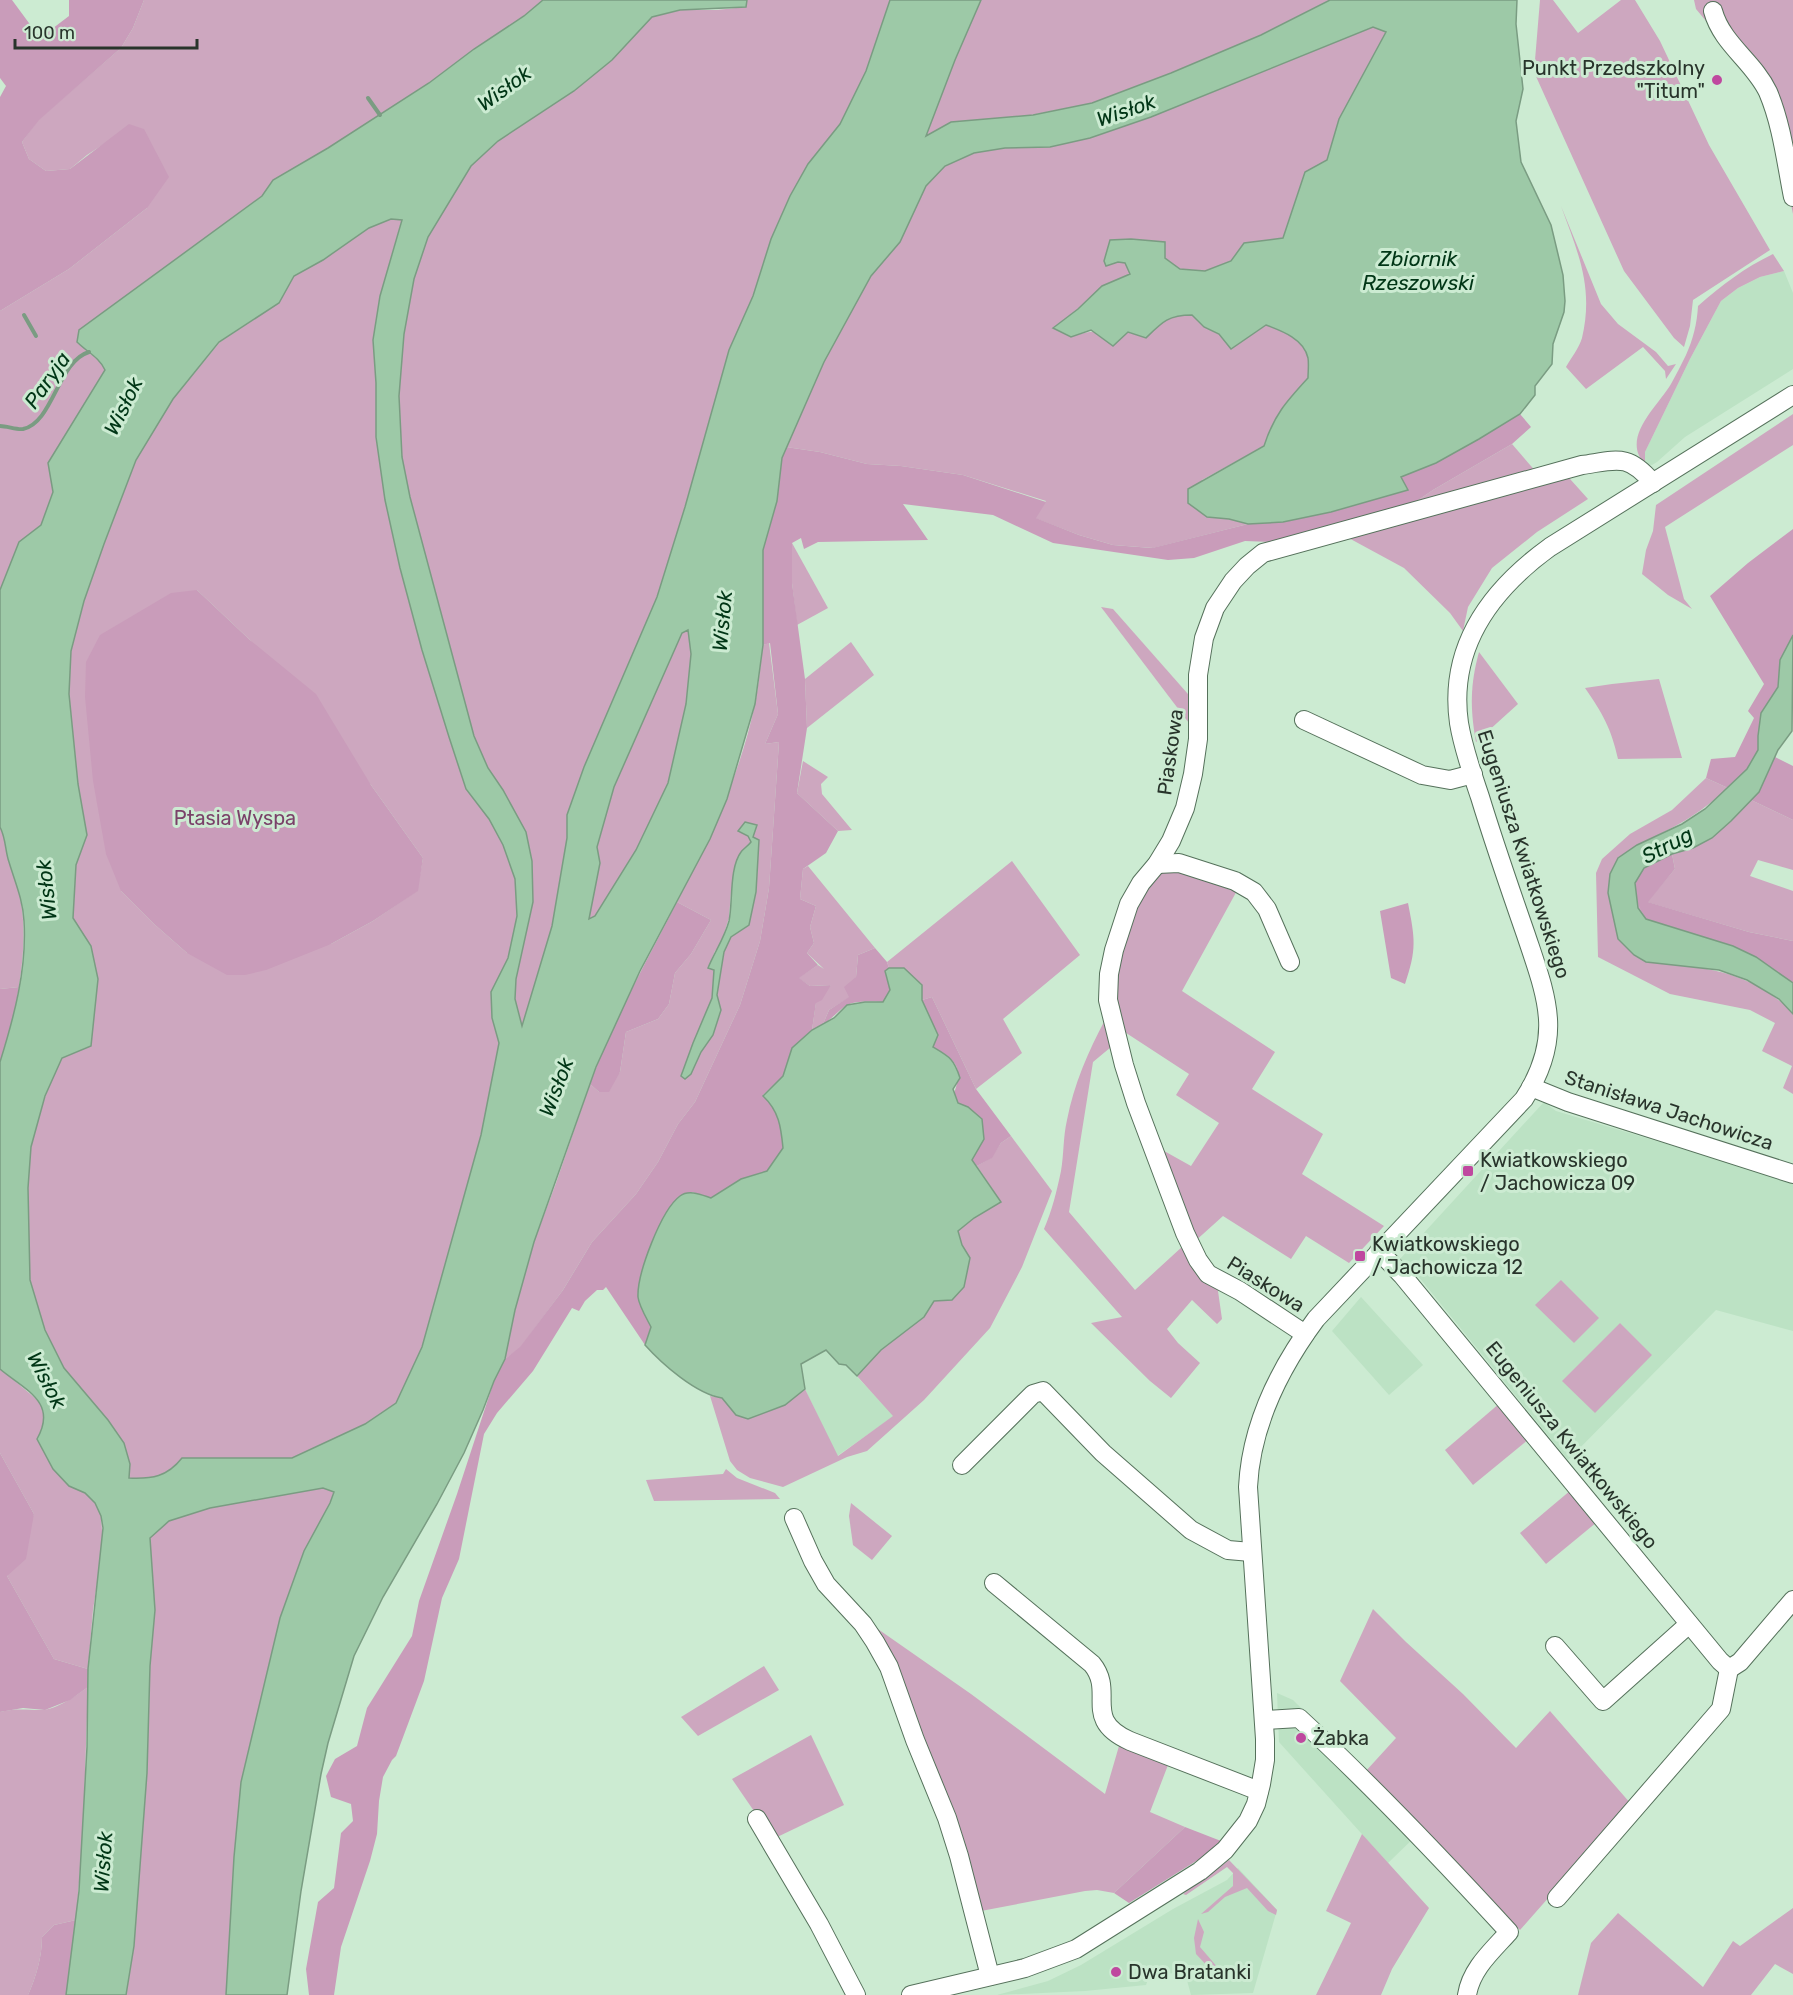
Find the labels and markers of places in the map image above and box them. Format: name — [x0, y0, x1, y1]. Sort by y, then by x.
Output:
place label: Punkt Przedszkolny "Titum" — [1522, 56, 1705, 103]
marker: Punkt Przedszkolny "Titum" — [1710, 73, 1724, 87]
place label: Kwiatkowskiego / Jachowicza 09 — [1480, 1148, 1635, 1195]
marker: Kwiatkowskiego / Jachowicza 09 — [1461, 1164, 1475, 1178]
place label: Kwiatkowskiego / Jachowicza 12 — [1372, 1232, 1523, 1279]
marker: Kwiatkowskiego / Jachowicza 12 — [1353, 1249, 1367, 1263]
place label: Żabka — [1313, 1726, 1369, 1750]
marker: Żabka — [1294, 1731, 1308, 1745]
place label: Dwa Bratanki — [1128, 1960, 1251, 1984]
marker: Dwa Bratanki — [1109, 1965, 1123, 1979]

